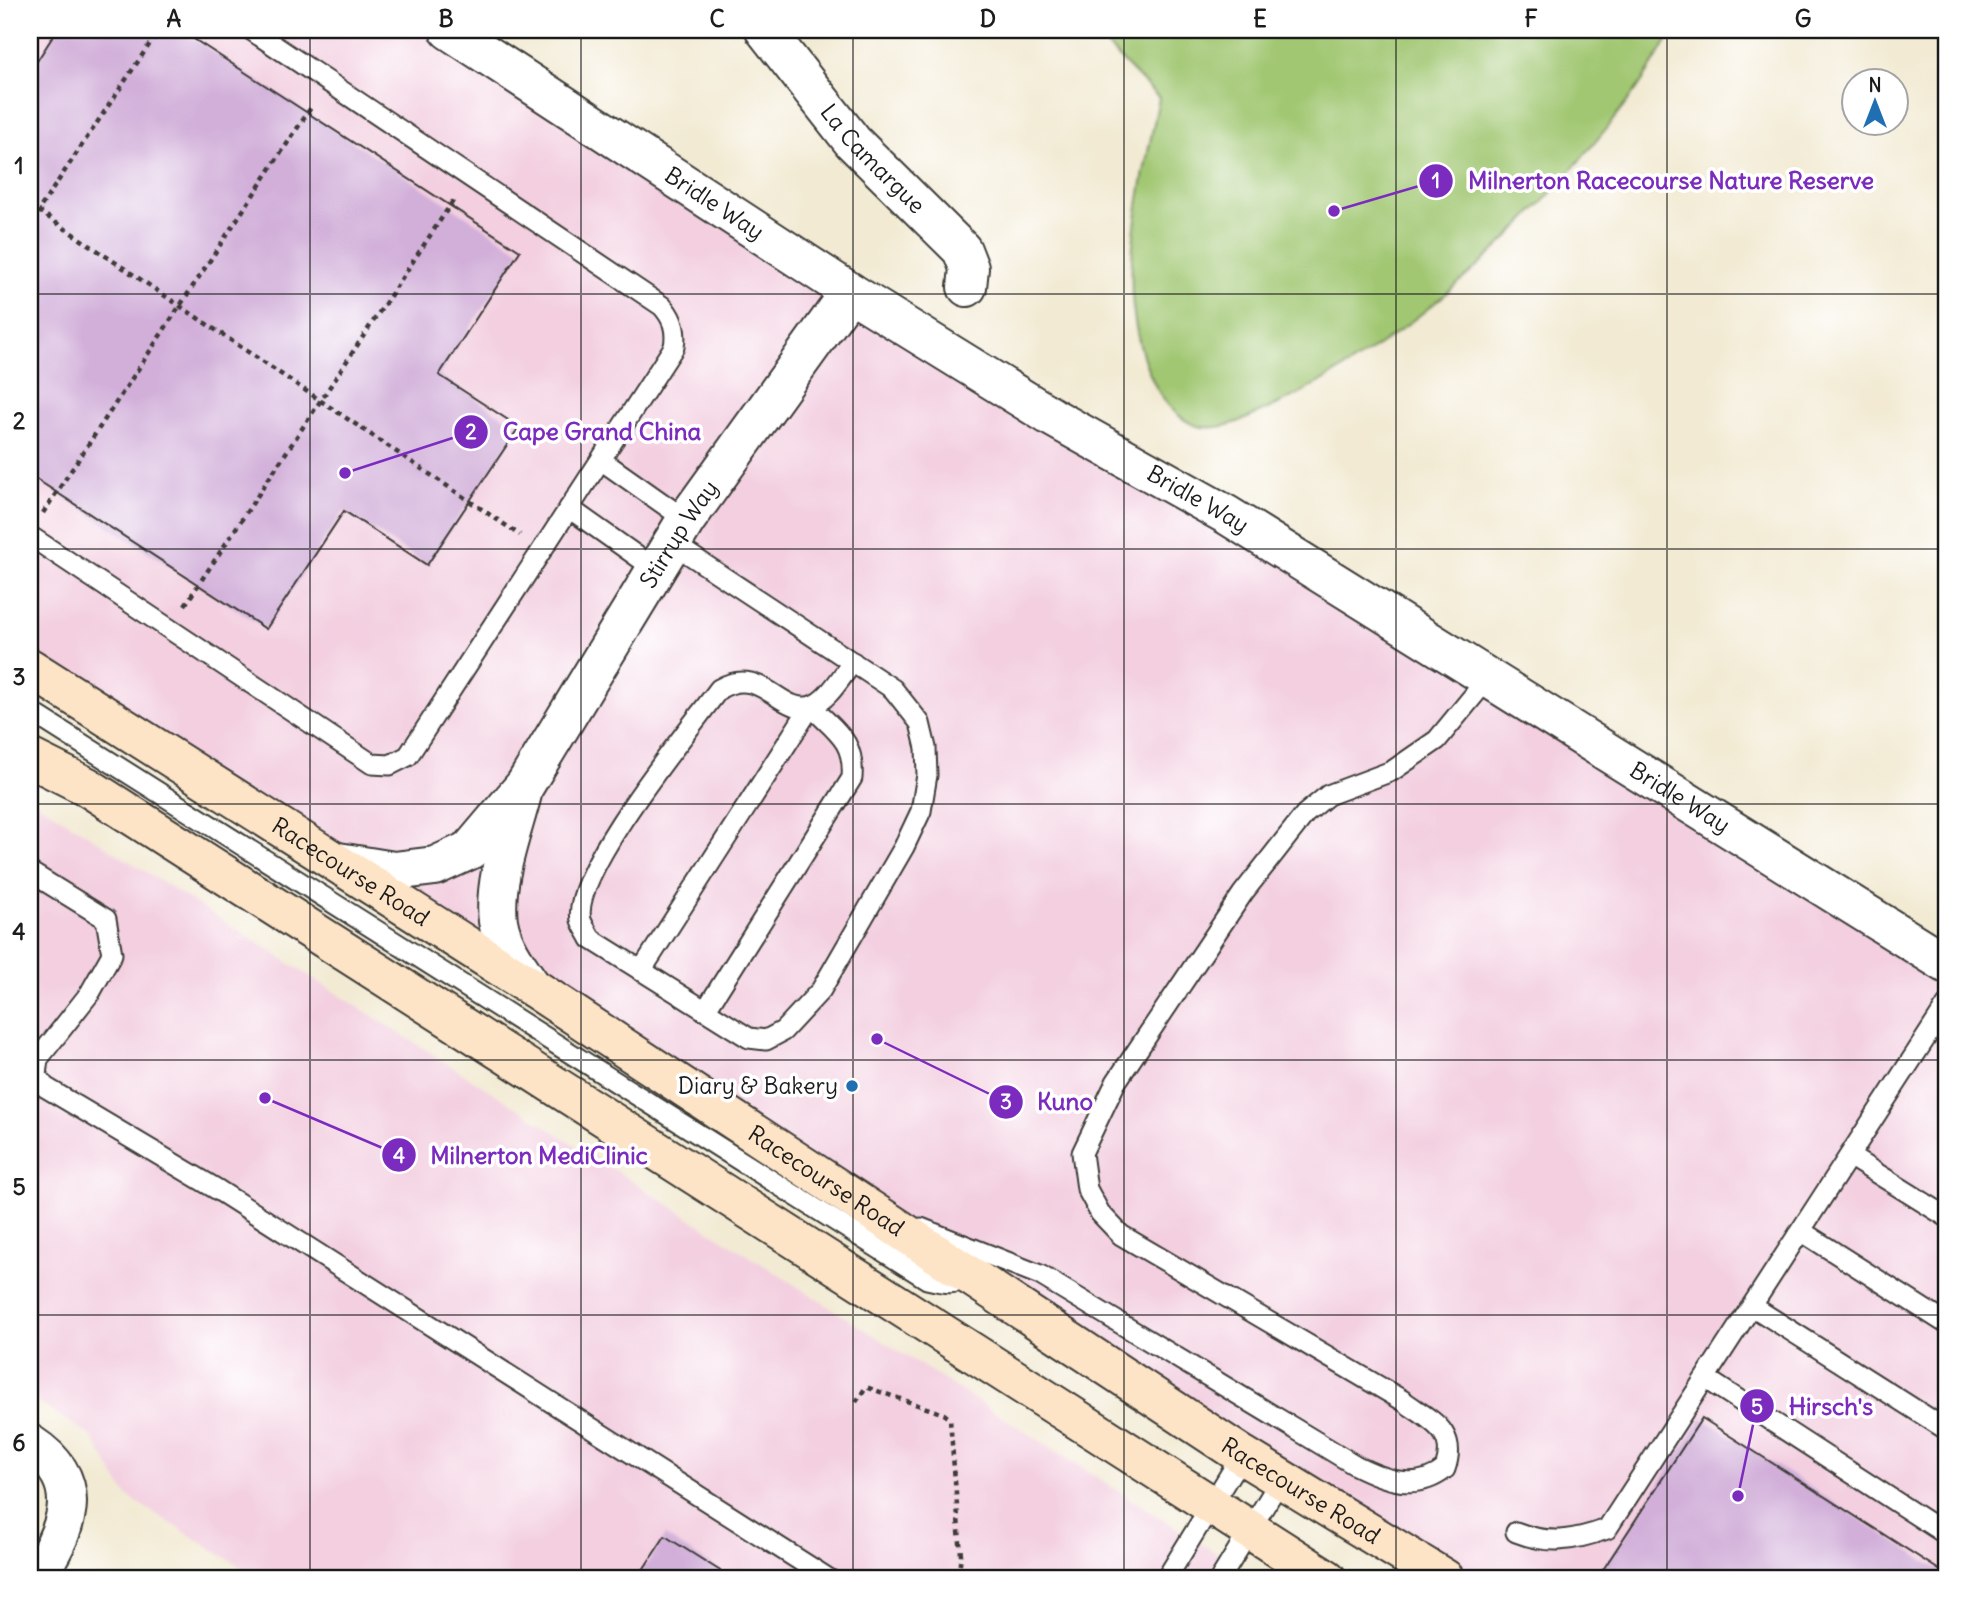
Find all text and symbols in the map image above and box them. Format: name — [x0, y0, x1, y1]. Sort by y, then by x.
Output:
text: A — [167, 4, 182, 33]
text: B — [438, 4, 454, 33]
text: C — [709, 4, 725, 33]
text: D — [980, 4, 996, 33]
text: E — [1253, 4, 1267, 33]
text: F — [1524, 4, 1538, 33]
text: G — [1795, 4, 1811, 33]
north arrow — [1840, 66, 1910, 136]
text: N — [1868, 73, 1882, 97]
street label: La Camargue — [815, 98, 931, 219]
text: 1 — [14, 151, 24, 180]
callout: Milnerton Racecourse Nature Reserve — [1419, 158, 1888, 203]
street label: Bridle Way — [660, 160, 770, 246]
text: Milnerton Racecourse Nature Reserve — [1468, 165, 1874, 195]
text: 1 — [1432, 167, 1440, 194]
text: 2 — [13, 406, 26, 435]
callout: Cape Grand China — [454, 409, 715, 454]
text: Cape Grand China — [503, 416, 702, 446]
text: 2 — [465, 418, 477, 445]
street label: Bridle Way — [1142, 458, 1255, 539]
street label: Stirrup Way — [633, 474, 724, 593]
text: 3 — [12, 662, 26, 691]
street label: Bridle Way — [1625, 755, 1736, 839]
street label: Racecourse Road — [267, 811, 435, 932]
text: 4 — [12, 917, 26, 946]
place label: Diary & Bakery — [678, 1071, 838, 1100]
marker: Diary & Bakery — [844, 1078, 860, 1094]
callout: Kuno — [988, 1079, 1107, 1124]
text: Kuno — [1037, 1086, 1093, 1116]
text: 3 — [1000, 1088, 1012, 1115]
street label: Racecourse Road — [743, 1119, 910, 1242]
callout: Milnerton MediClinic — [382, 1133, 662, 1178]
text: Milnerton MediClinic — [430, 1140, 648, 1170]
text: 4 — [393, 1142, 405, 1169]
text: 5 — [12, 1172, 26, 1201]
callout: Hirsch's — [1739, 1384, 1887, 1429]
text: Hirsch's — [1789, 1391, 1873, 1421]
text: 5 — [1751, 1393, 1763, 1420]
text: 6 — [12, 1428, 26, 1457]
street label: Racecourse Road — [1216, 1431, 1386, 1550]

